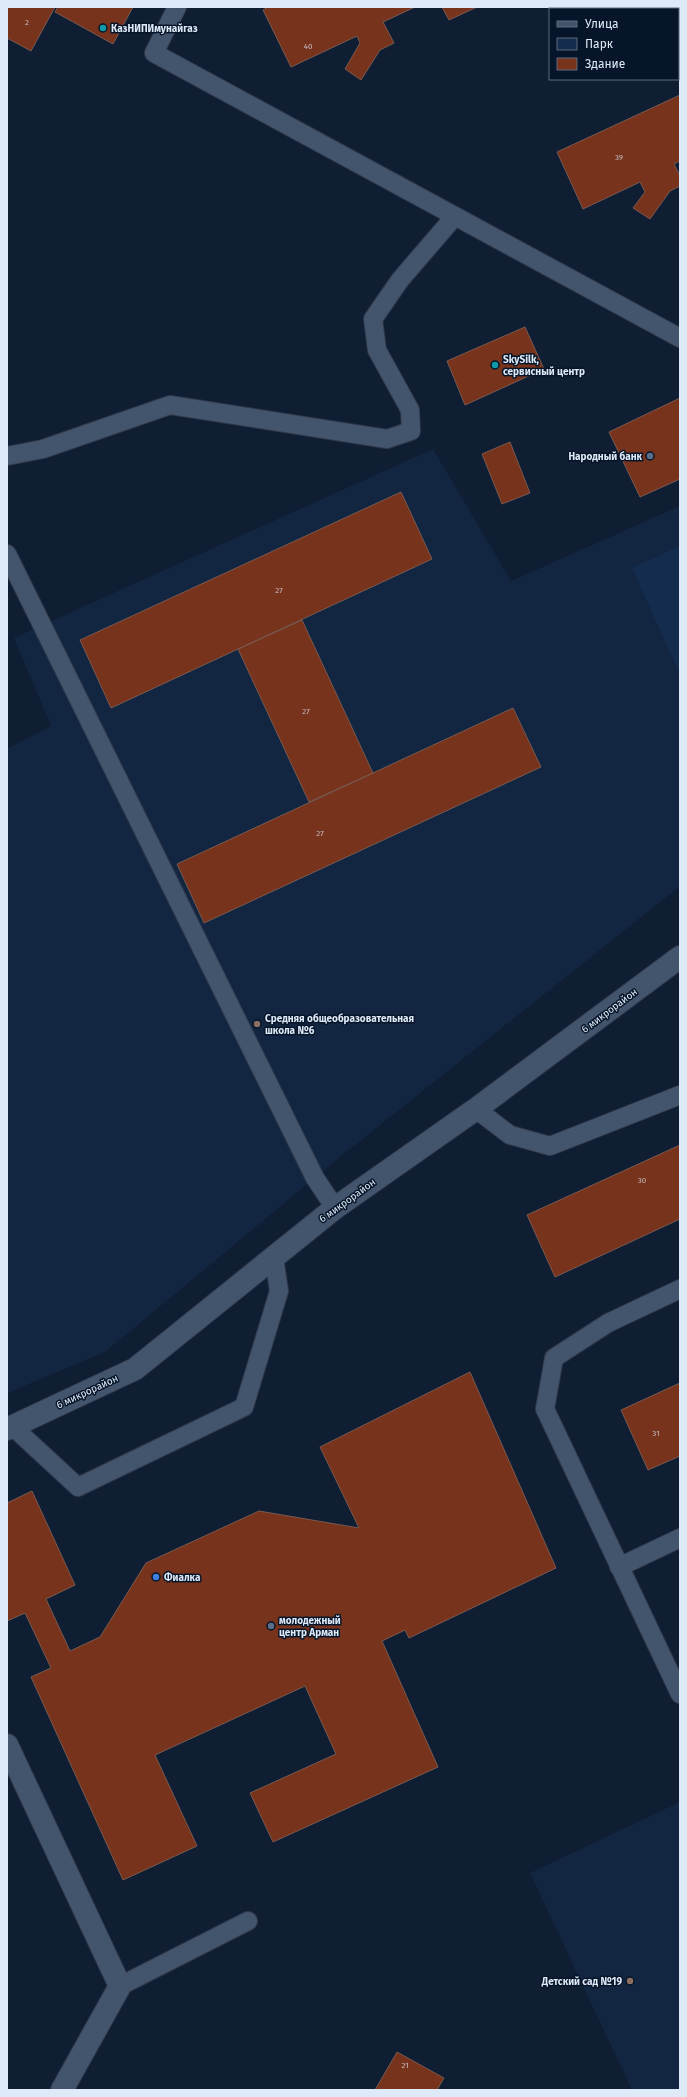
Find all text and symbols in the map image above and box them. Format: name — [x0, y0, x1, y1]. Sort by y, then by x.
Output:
legend — [549, 8, 679, 80]
text: Улица — [585, 17, 619, 31]
house number: 2 — [25, 18, 29, 27]
marker: КазНИПИмунайгаз — [98, 23, 108, 33]
place label: КазНИПИмунайгаз — [111, 23, 198, 35]
text: Парк — [585, 37, 614, 51]
house number: 40 — [304, 42, 313, 51]
text: Здание — [585, 57, 625, 71]
house number: 39 — [615, 153, 623, 162]
place label: SkySilk, сервисный центр — [503, 354, 585, 378]
marker: SkySilk, сервисный центр — [490, 360, 500, 370]
place label: Народный банк — [568, 451, 643, 463]
marker: Народный банк — [645, 451, 655, 461]
house number: 27 — [275, 586, 283, 595]
house number: 27 — [302, 707, 310, 716]
house number: 27 — [316, 829, 324, 838]
street label: 6 микрорайон — [579, 986, 640, 1036]
place label: Средняя общеобразовательная школа №6 — [265, 1013, 414, 1037]
marker: Средняя общеобразовательная школа №6 — [252, 1019, 262, 1029]
street label: 6 микрорайон — [317, 1176, 378, 1225]
house number: 30 — [638, 1176, 647, 1185]
street label: 6 микрорайон — [55, 1372, 120, 1411]
house number: 31 — [652, 1429, 660, 1438]
marker: Фиалка — [151, 1572, 161, 1582]
place label: Фиалка — [164, 1572, 201, 1584]
place label: молодежный центр Арман — [279, 1615, 341, 1639]
marker: молодежный центр Арман — [266, 1621, 276, 1631]
place label: Детский сад №19 — [541, 1976, 622, 1988]
marker: Детский сад №19 — [625, 1976, 635, 1986]
house number: 21 — [401, 2061, 409, 2070]

